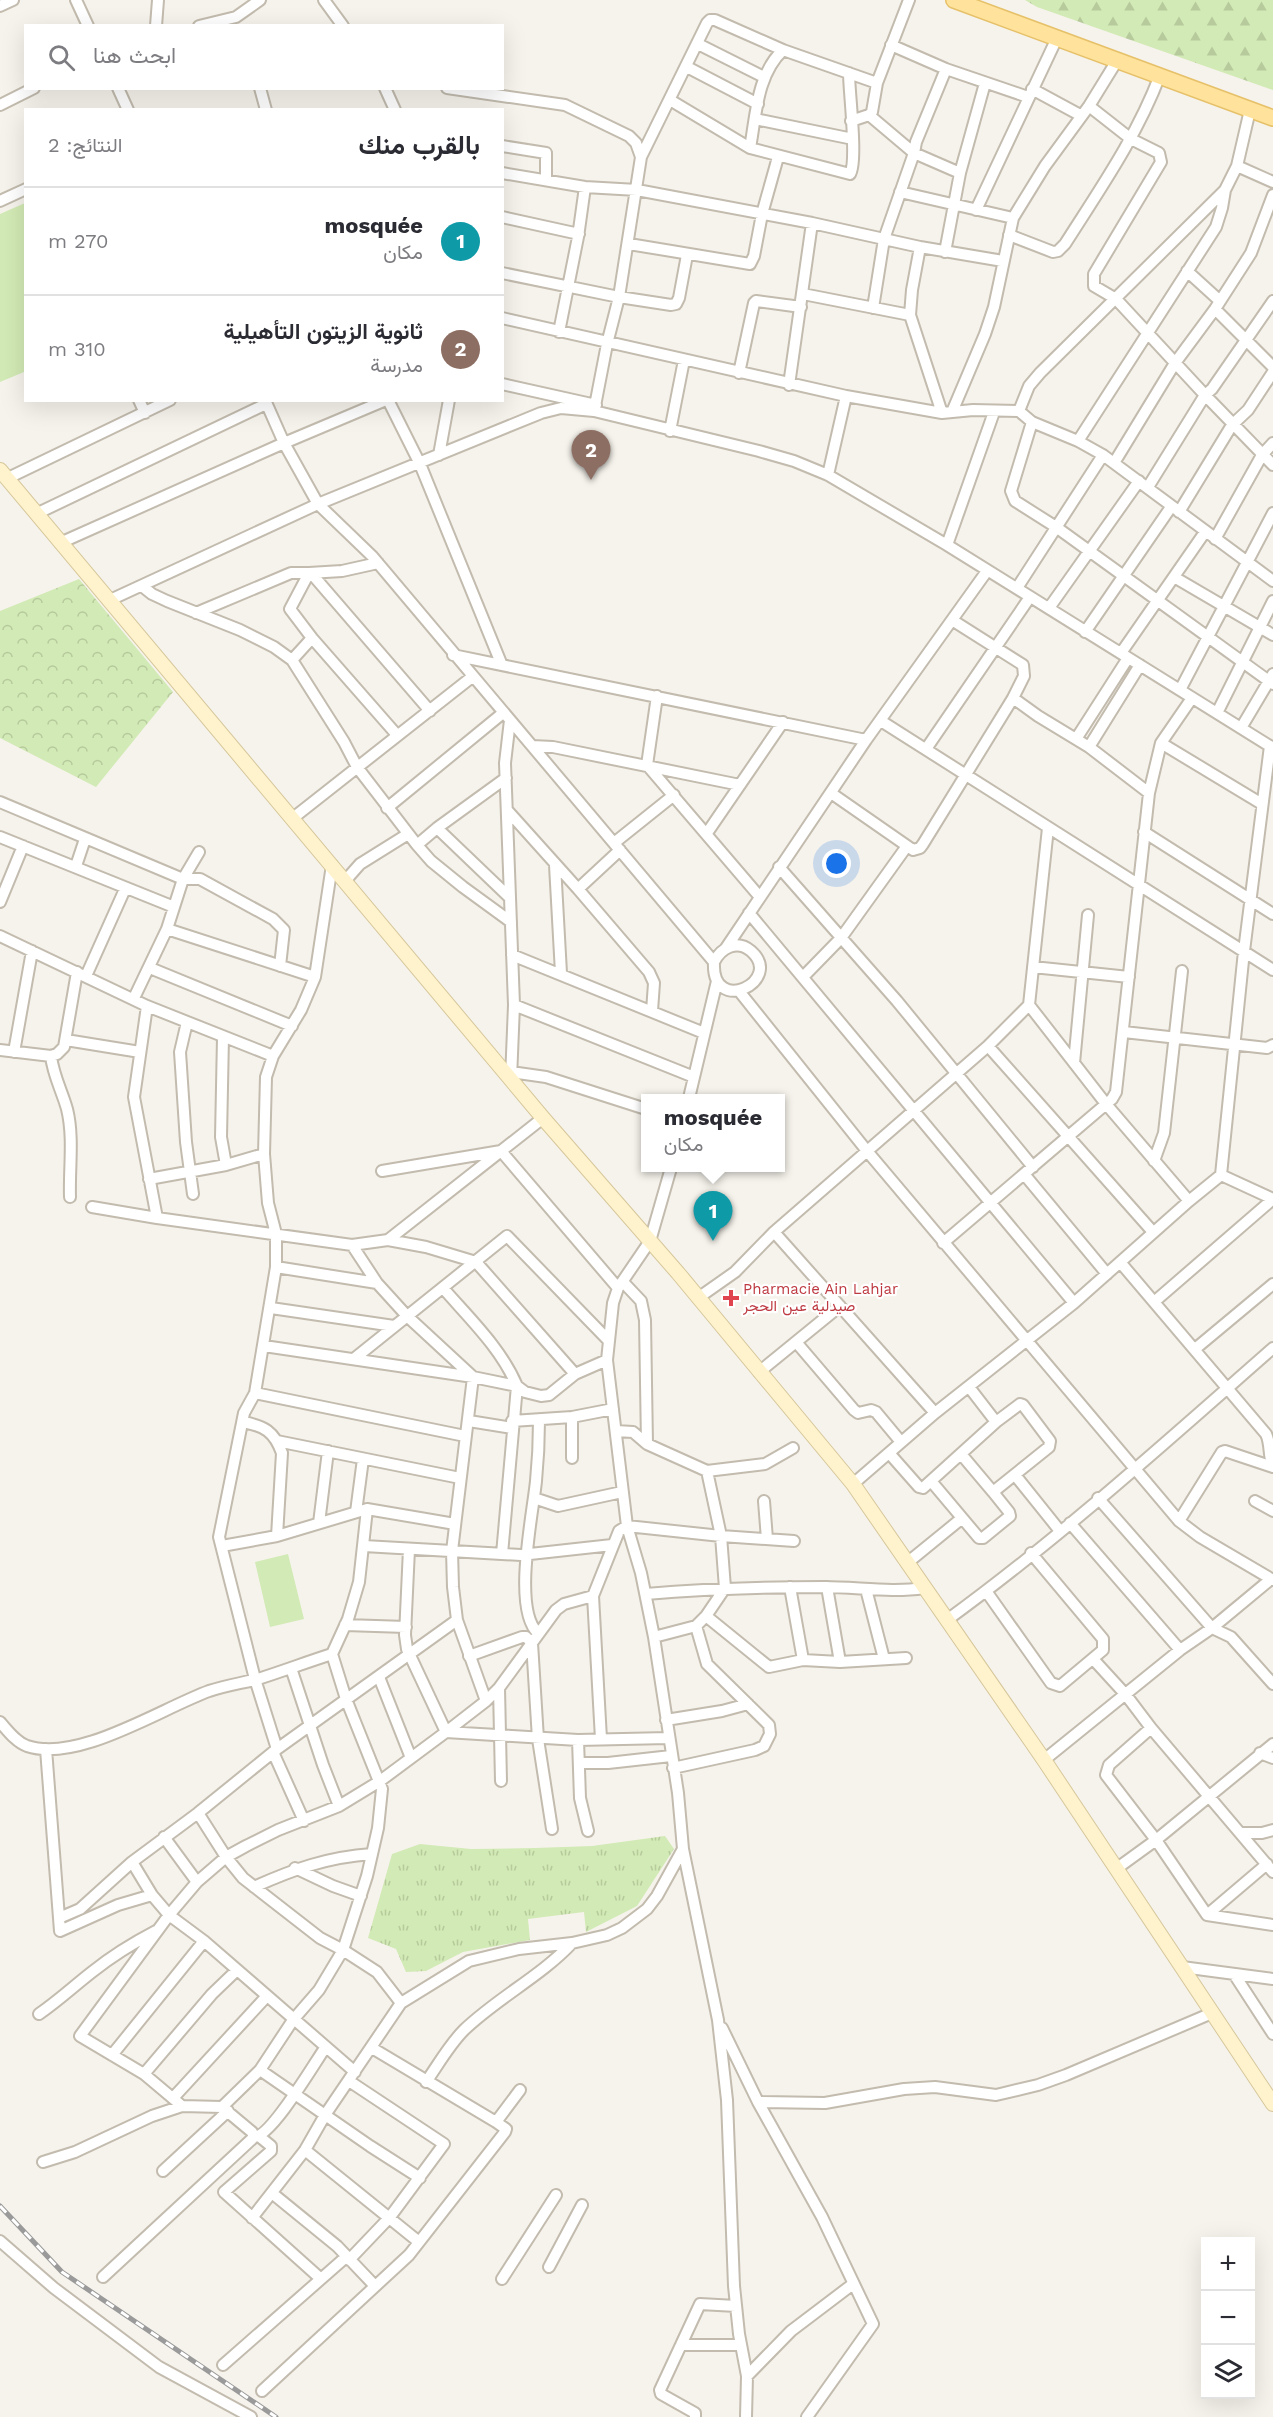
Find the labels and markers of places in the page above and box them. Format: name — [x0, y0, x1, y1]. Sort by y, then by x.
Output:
pin: 2 — [572, 430, 610, 480]
pin: 1 — [694, 1192, 732, 1241]
place label: Pharmacie Ain Lahjar صيدلية عين الحجر — [742, 1280, 898, 1316]
marker: Pharmacie Ain Lahjar صيدلية عين الحجر — [724, 1291, 738, 1305]

